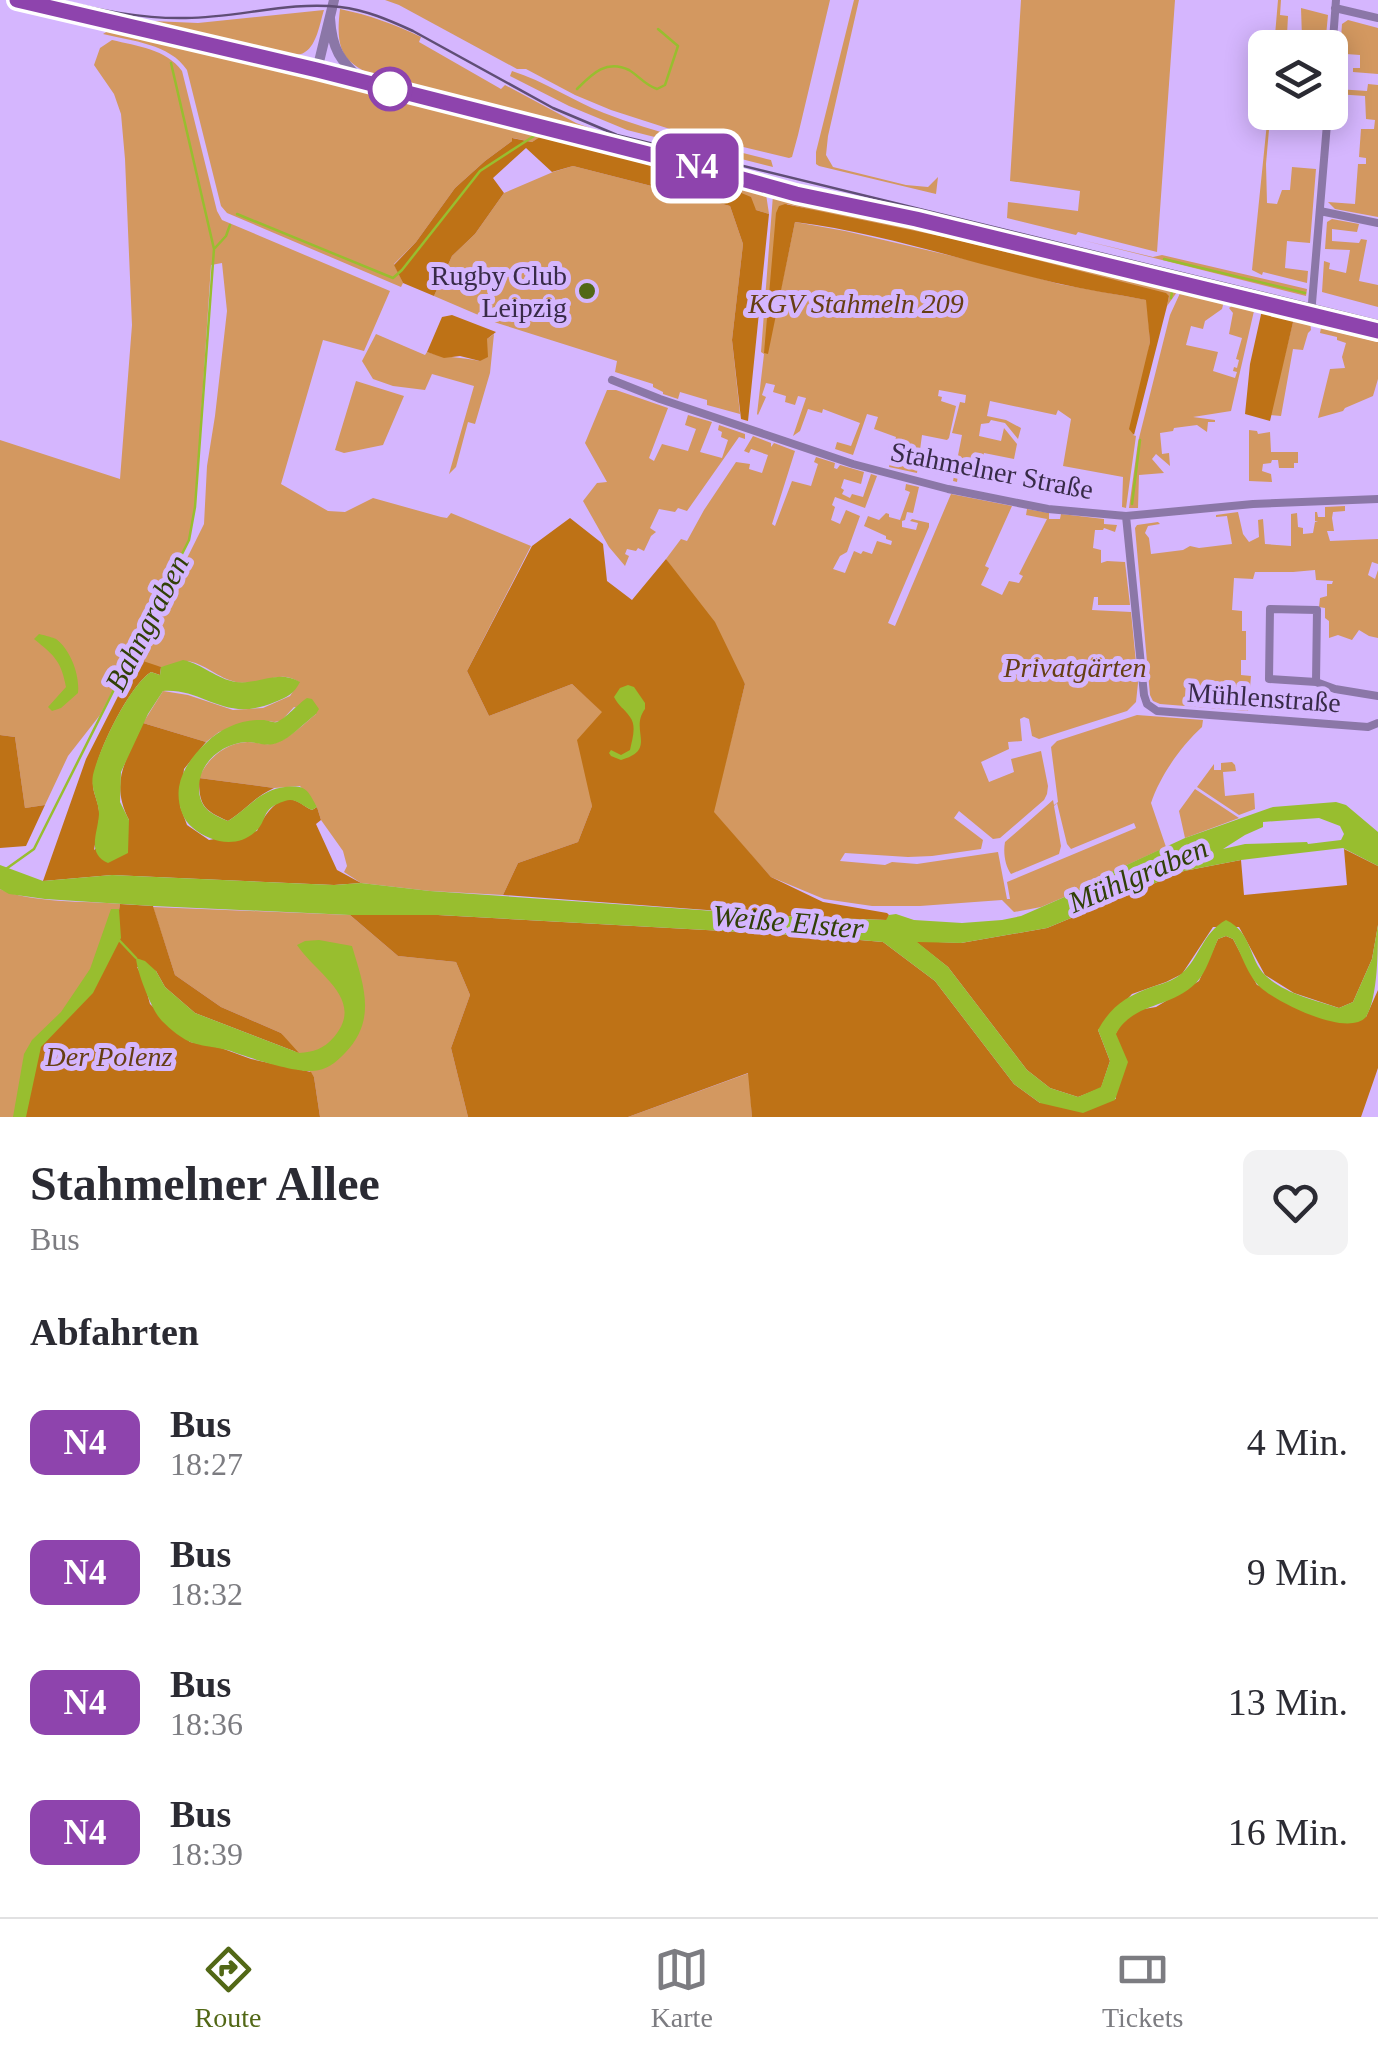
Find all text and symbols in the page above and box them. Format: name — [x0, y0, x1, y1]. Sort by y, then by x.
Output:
map controls — [1248, 30, 1348, 130]
button: layers — [1248, 30, 1348, 130]
unlabelled marker — [369, 68, 411, 110]
line badge: N4 — [652, 134, 742, 198]
text: N4 — [676, 147, 718, 186]
place label: Rugby Club Leipzig — [431, 260, 567, 323]
marker: Rugby Club Leipzig — [576, 280, 598, 302]
park label: KGV Stahmeln 209 — [747, 288, 964, 319]
street label: Stahmelner Straße — [888, 436, 1096, 505]
water label: Bahngraben — [98, 549, 195, 696]
park label: Privatgärten — [1002, 652, 1147, 683]
street label: Mühlenstraße — [1186, 677, 1342, 718]
water label: Mühlgraben — [1062, 830, 1213, 919]
water label: Weiße Elster — [711, 898, 865, 945]
park label: Der Polenz — [45, 1041, 172, 1072]
button: heart — [1243, 1150, 1348, 1255]
text: Stahmelner Allee — [30, 1157, 380, 1210]
text: Bus — [30, 1221, 80, 1257]
text: Abfahrten — [30, 1311, 199, 1353]
text: Bus — [170, 1403, 231, 1445]
text: 4 Min. — [1247, 1421, 1348, 1463]
text: N4 — [64, 1423, 106, 1462]
text: 18:27 — [170, 1446, 243, 1482]
text: Bus — [170, 1533, 231, 1575]
text: 9 Min. — [1247, 1551, 1348, 1593]
text: N4 — [64, 1553, 106, 1592]
text: 18:32 — [170, 1576, 243, 1612]
text: Bus — [170, 1663, 231, 1705]
text: 13 Min. — [1228, 1681, 1348, 1723]
text: N4 — [64, 1683, 106, 1722]
text: 18:36 — [170, 1706, 243, 1742]
text: Bus — [170, 1793, 231, 1835]
text: 16 Min. — [1228, 1811, 1348, 1853]
text: N4 — [64, 1813, 106, 1852]
text: 18:39 — [170, 1836, 243, 1872]
tab: Route — [195, 1942, 261, 2034]
tab: Karte — [651, 1942, 713, 2034]
tab: Tickets — [1102, 1942, 1183, 2034]

